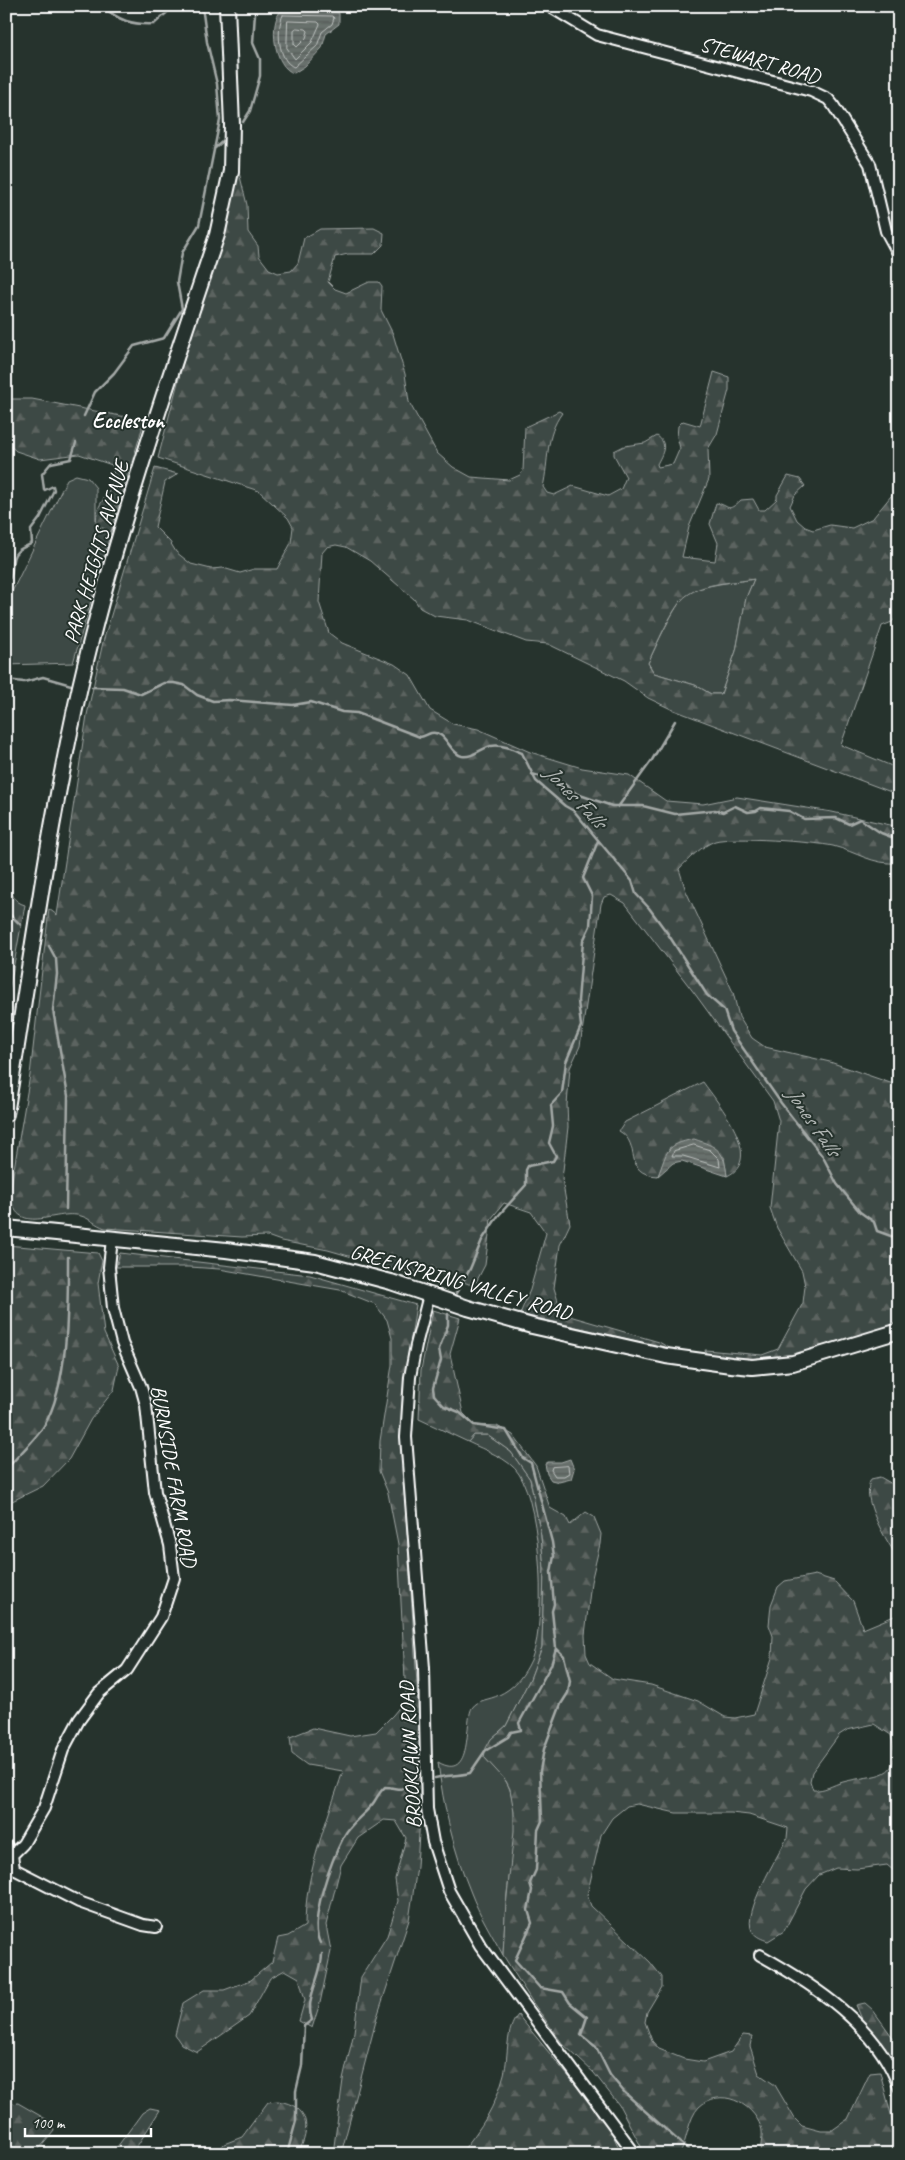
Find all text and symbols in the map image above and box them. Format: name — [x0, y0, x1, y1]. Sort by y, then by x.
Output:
street label: STEWART ROAD — [697, 30, 825, 90]
district label: Eccleston — [92, 407, 166, 435]
street label: PARK HEIGHTS AVENUE — [57, 455, 135, 646]
water label: Jones Falls — [537, 758, 615, 837]
water label: Jones Falls — [778, 1080, 849, 1164]
street label: GREENSPRING VALLEY ROAD — [347, 1238, 577, 1327]
street label: BURNSIDE FARM ROAD — [145, 1383, 203, 1571]
street label: BROOKLAWN ROAD — [393, 1679, 427, 1829]
scale bar — [25, 2105, 151, 2137]
text: 100 m — [32, 2114, 66, 2133]

